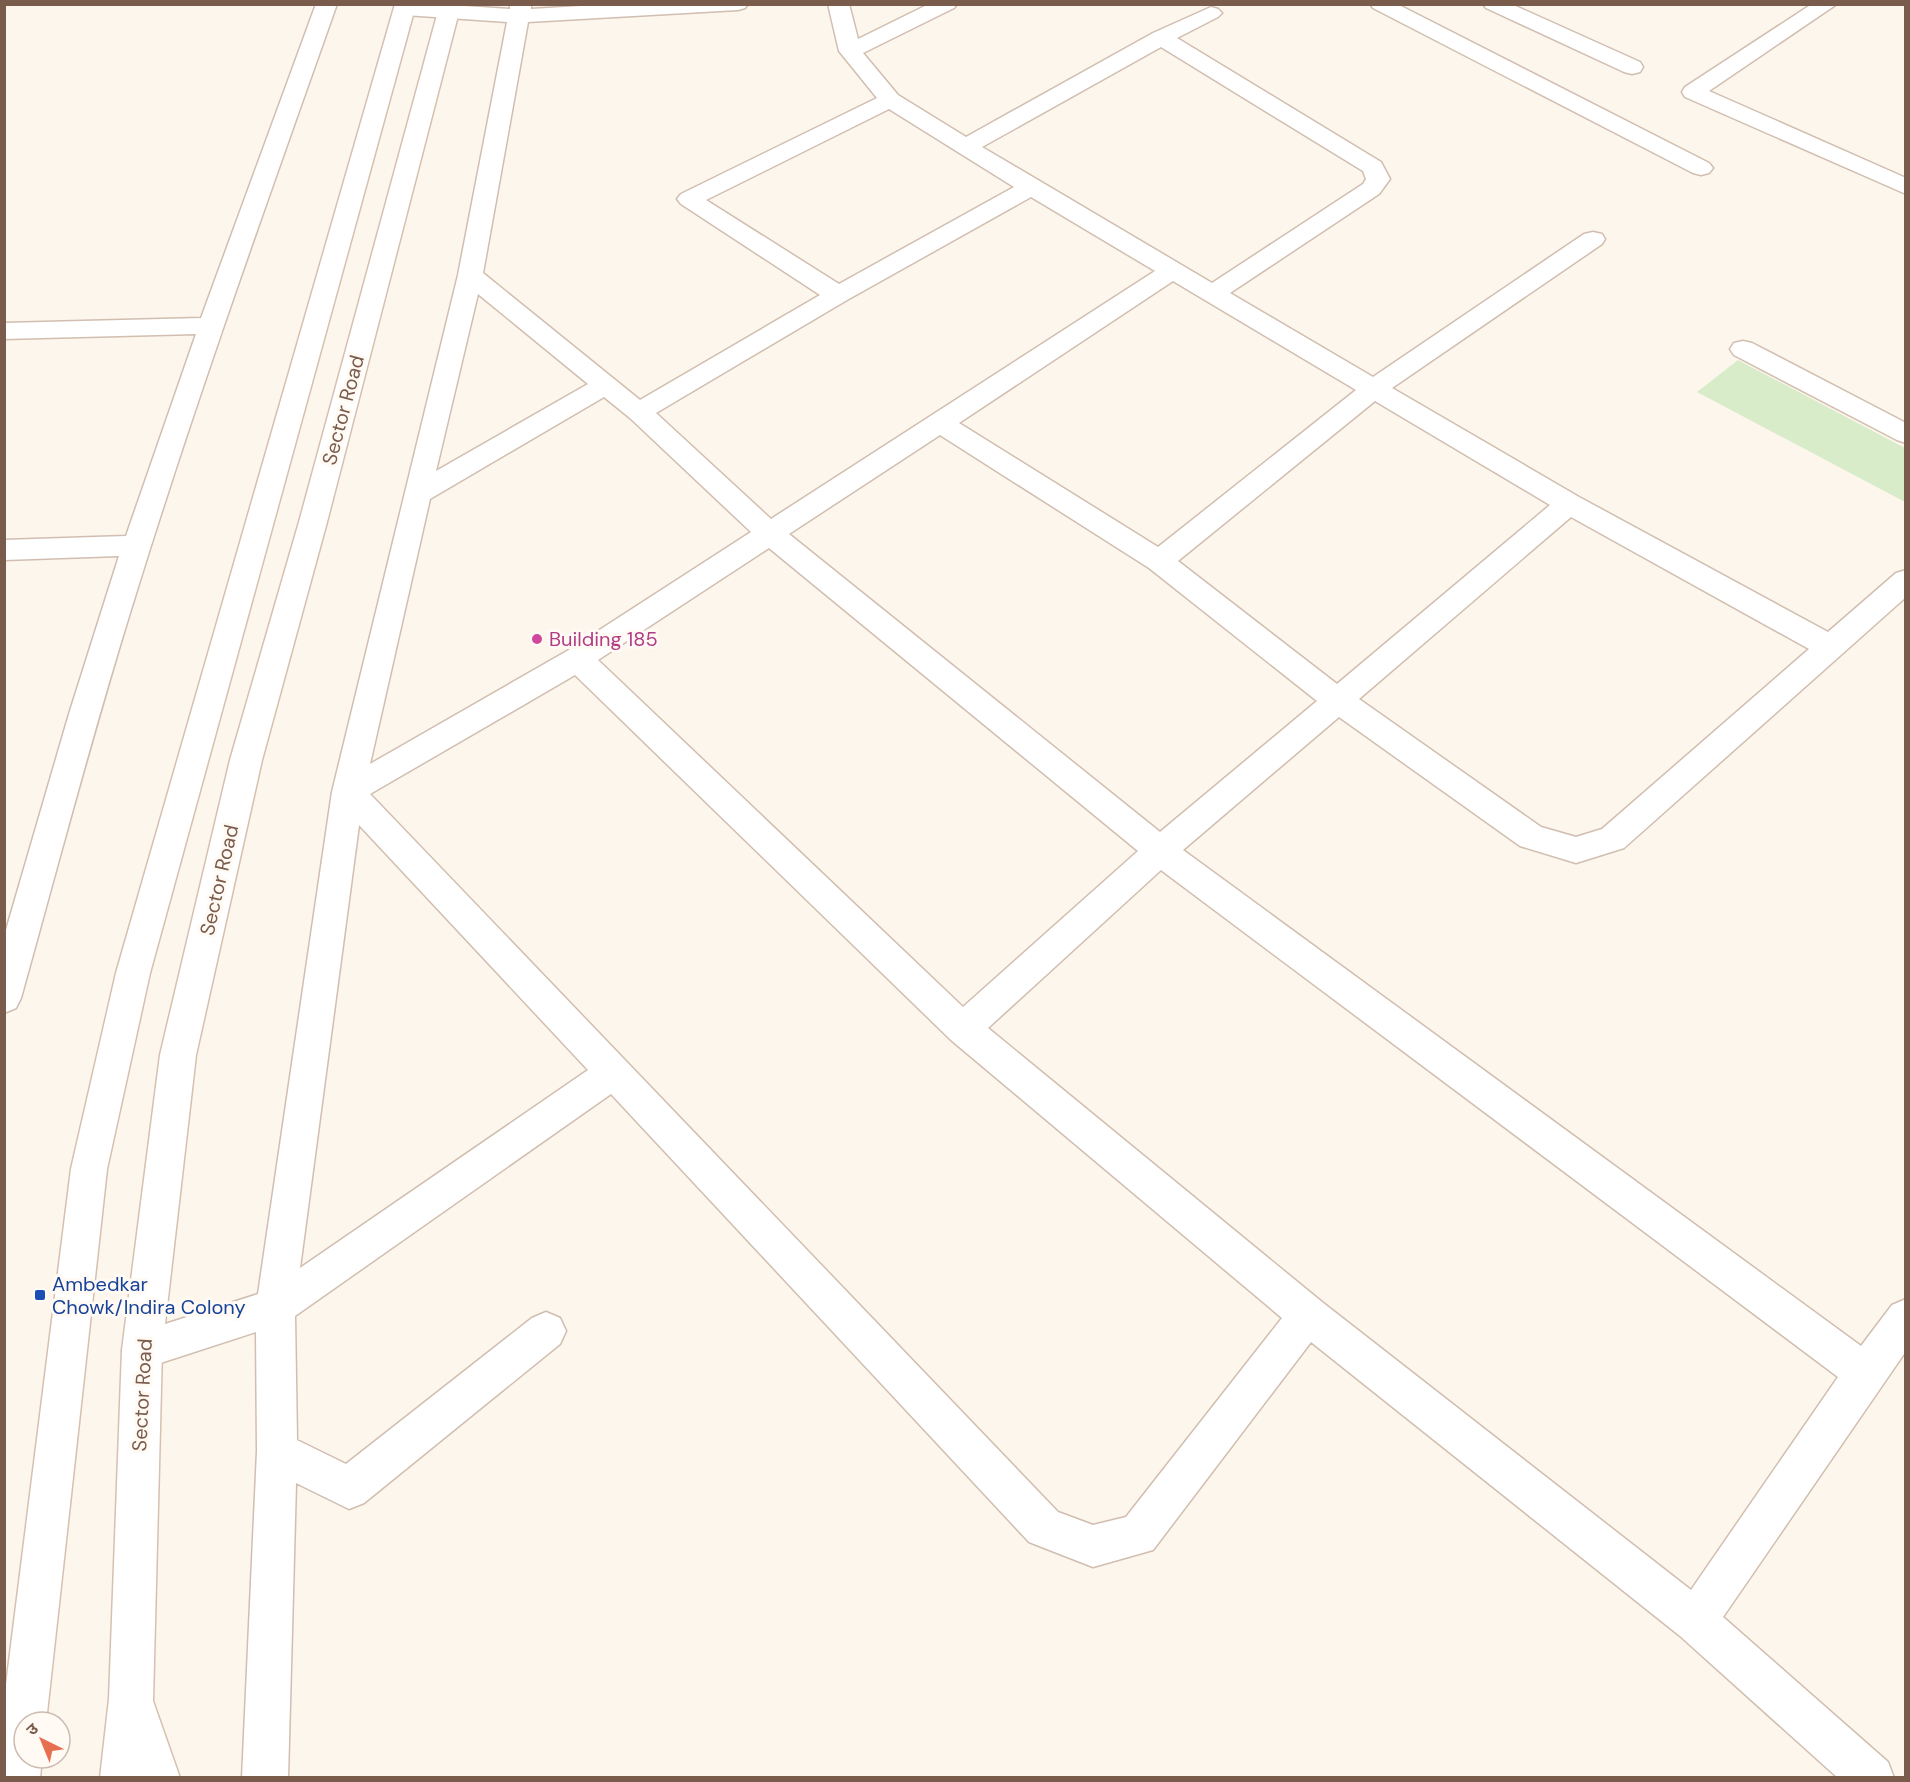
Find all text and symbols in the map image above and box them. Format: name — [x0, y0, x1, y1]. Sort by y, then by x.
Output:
street label: Sector Road — [316, 352, 370, 468]
place label: Building 185 — [549, 626, 658, 652]
marker: Building 185 — [530, 632, 544, 646]
street label: Sector Road — [194, 822, 244, 938]
place label: Ambedkar Chowk/Indira Colony — [52, 1271, 246, 1320]
marker: Ambedkar Chowk/Indira Colony — [33, 1288, 47, 1302]
street label: Sector Road — [126, 1338, 158, 1452]
north arrow — [12, 1710, 72, 1770]
text: उ — [22, 1718, 43, 1740]

